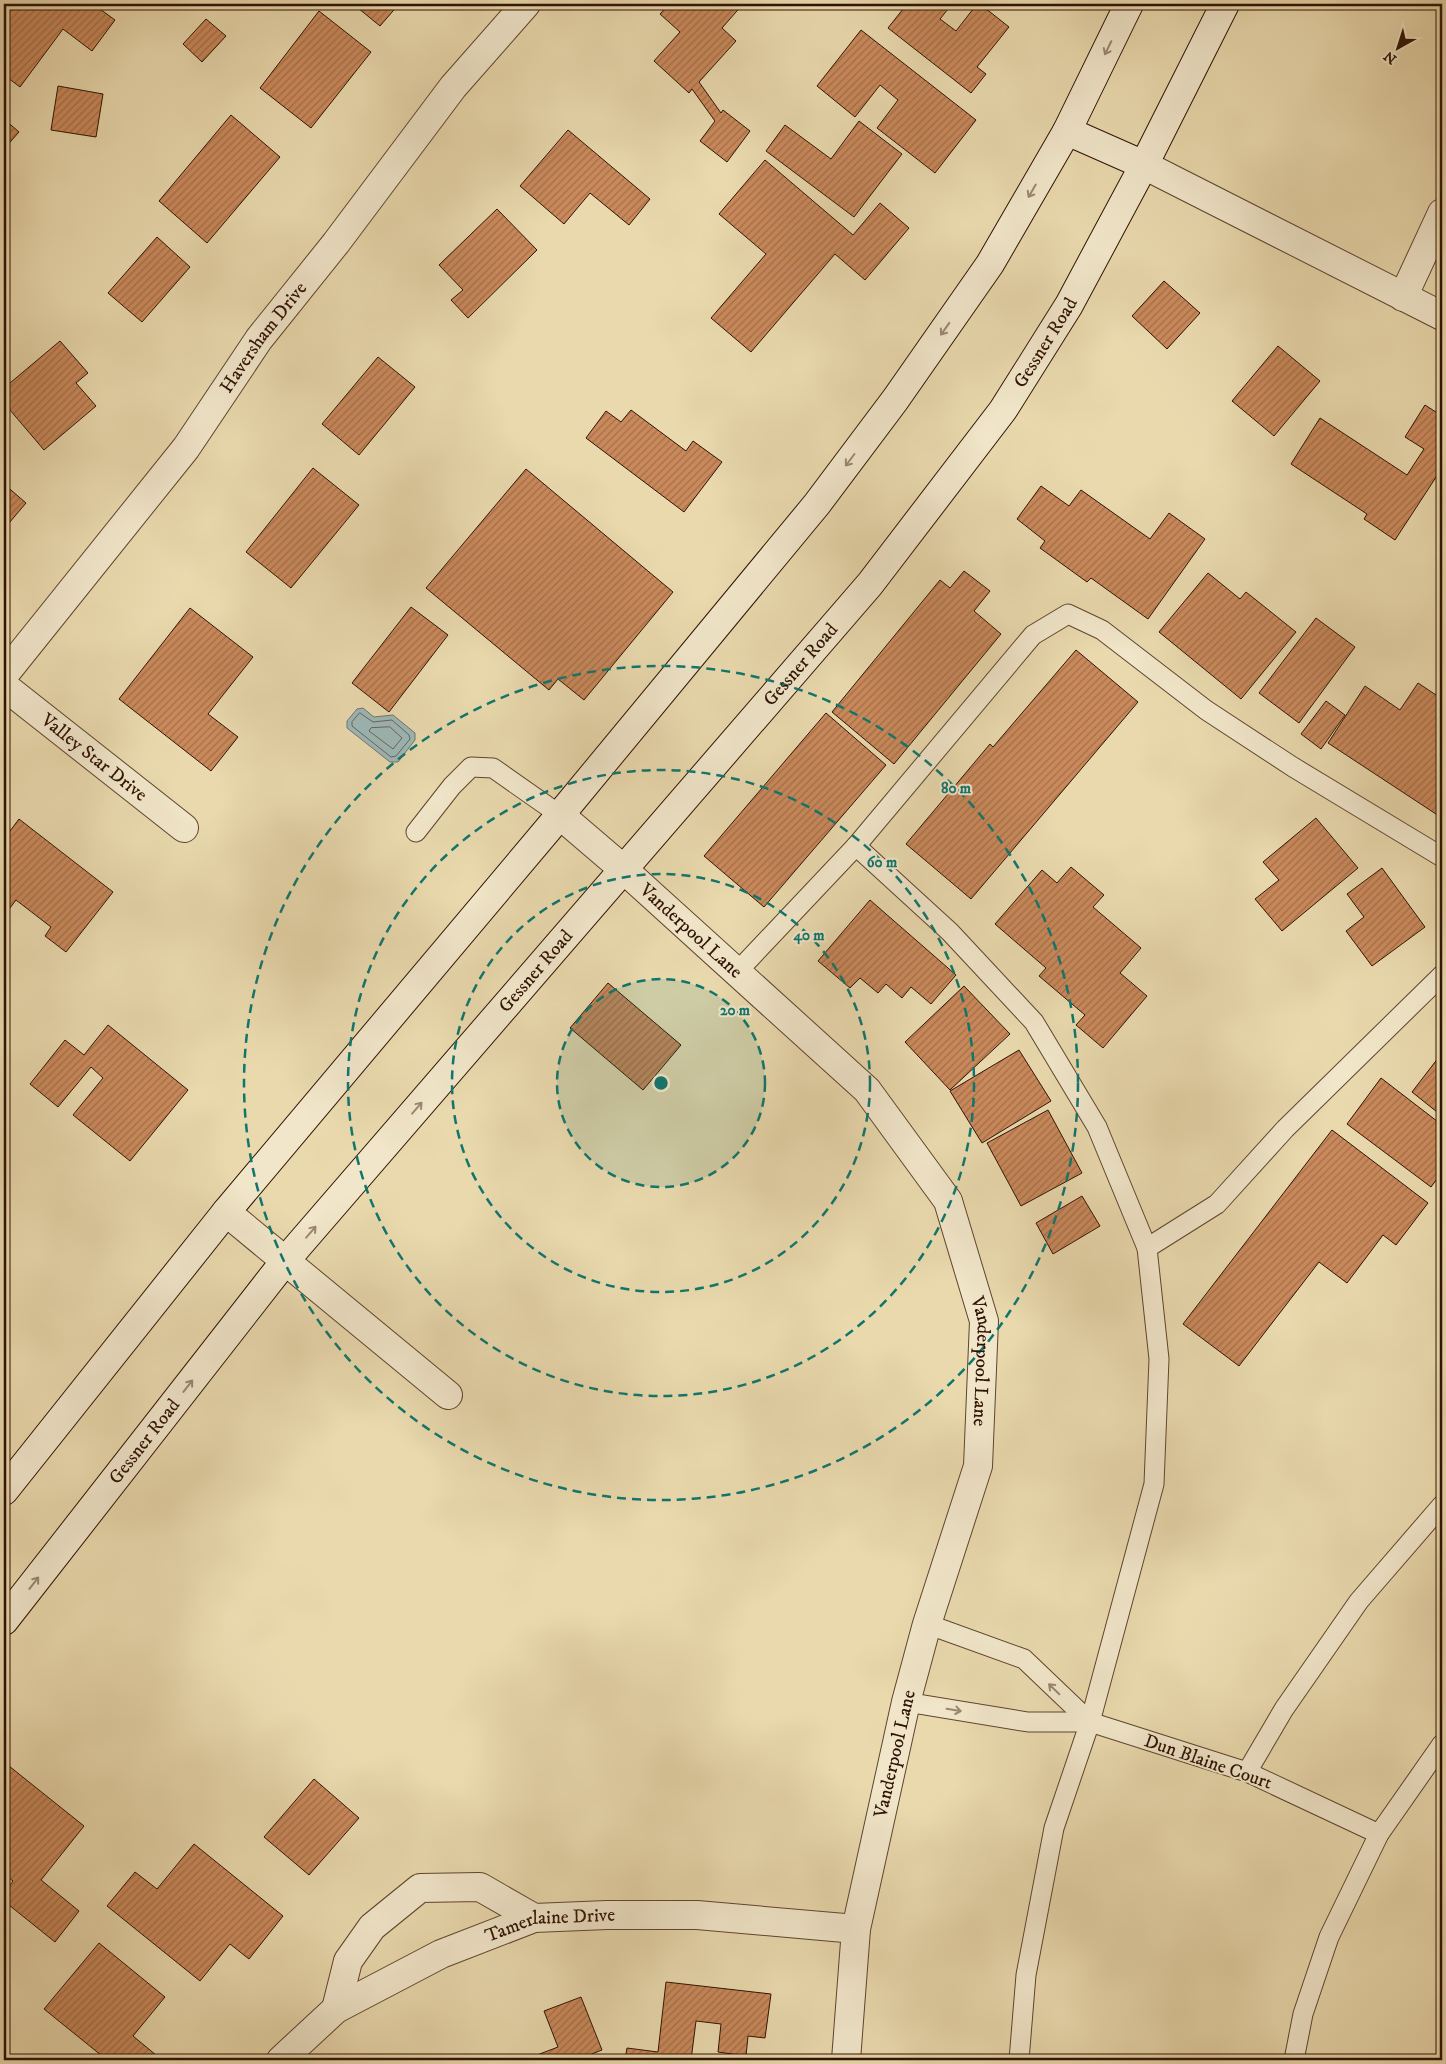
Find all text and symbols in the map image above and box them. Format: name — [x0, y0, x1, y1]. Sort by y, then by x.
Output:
north arrow — [1374, 22, 1424, 72]
one-way arrow — [1102, 40, 1112, 55]
text: N — [1380, 46, 1401, 68]
one-way arrow — [1027, 184, 1037, 198]
street label: Haversham Drive — [215, 277, 312, 397]
street label: Gessner Road — [1008, 293, 1083, 392]
one-way arrow — [940, 321, 950, 335]
one-way arrow — [845, 453, 855, 467]
street label: Gessner Road — [758, 618, 843, 711]
street label: Valley Star Drive — [36, 708, 152, 806]
text: 80 m — [941, 779, 972, 798]
text: 60 m — [867, 853, 898, 872]
street label: Vanderpool Lane — [634, 878, 747, 983]
street label: Gessner Road — [494, 924, 578, 1017]
text: 40 m — [792, 926, 825, 945]
text: 20 m — [720, 1001, 751, 1020]
centre of rings — [652, 1074, 670, 1092]
one-way arrow — [411, 1102, 422, 1115]
one-way arrow — [305, 1225, 316, 1238]
street label: Vanderpool Lane — [965, 1293, 996, 1427]
one-way arrow — [182, 1380, 193, 1393]
street label: Gessner Road — [104, 1394, 185, 1489]
one-way arrow — [28, 1577, 39, 1590]
one-way arrow — [1048, 1683, 1061, 1695]
street label: Vanderpool Lane — [869, 1688, 921, 1821]
one-way arrow — [946, 1705, 962, 1715]
street label: Dun Blaine Court — [1141, 1729, 1275, 1795]
street label: Tamerlaine Drive — [482, 1903, 615, 1947]

